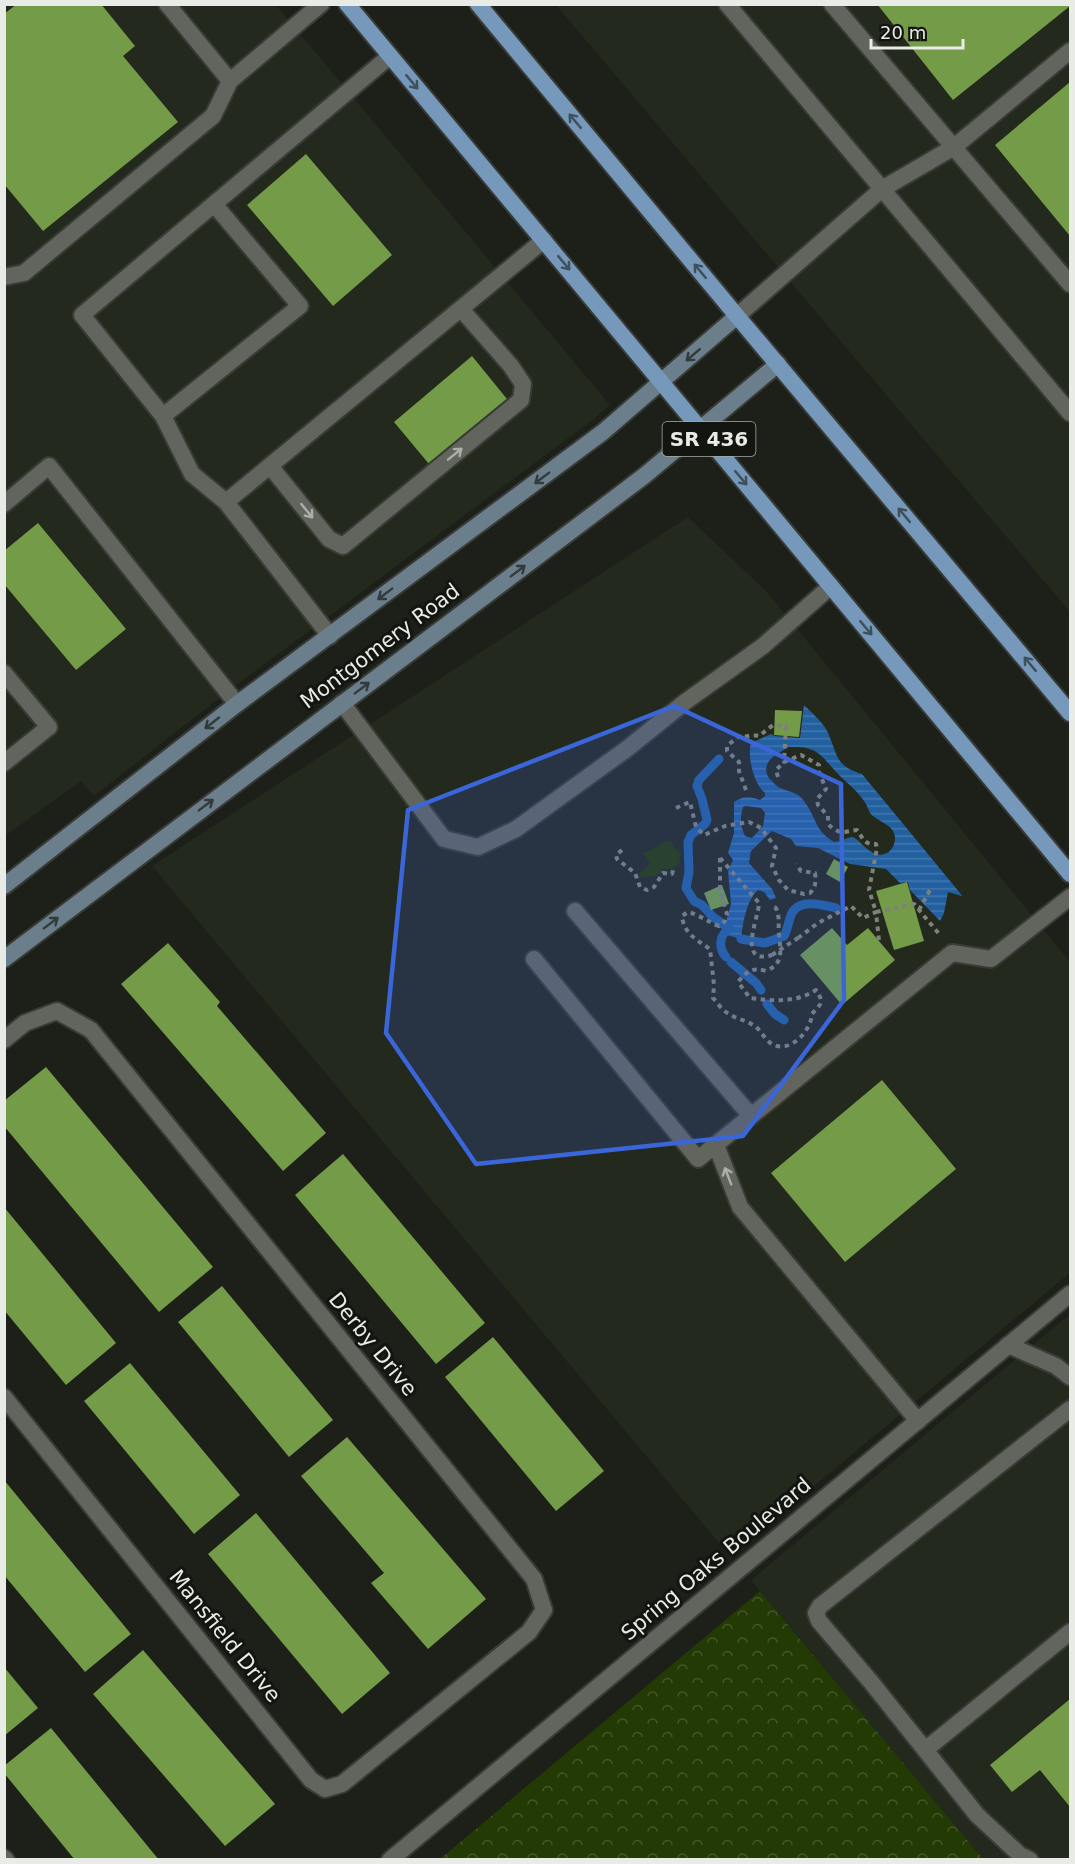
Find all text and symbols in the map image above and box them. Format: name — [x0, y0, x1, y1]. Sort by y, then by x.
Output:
scale bar — [871, 12, 962, 50]
text: 20 m — [880, 22, 926, 43]
one-way arrow — [405, 73, 418, 89]
one-way arrow — [568, 114, 582, 129]
one-way arrow — [557, 255, 570, 271]
one-way arrow — [693, 263, 706, 279]
one-way arrow — [686, 348, 701, 362]
road number: SR 436 — [662, 422, 756, 456]
one-way arrow — [446, 448, 462, 461]
one-way arrow — [734, 470, 747, 486]
one-way arrow — [534, 471, 550, 484]
one-way arrow — [300, 503, 313, 519]
one-way arrow — [898, 507, 911, 523]
one-way arrow — [509, 564, 525, 577]
street label: Montgomery Road — [296, 578, 464, 714]
one-way arrow — [378, 588, 394, 600]
one-way arrow — [859, 620, 873, 635]
one-way arrow — [1023, 656, 1036, 672]
one-way arrow — [353, 681, 369, 694]
one-way arrow — [204, 717, 220, 730]
one-way arrow — [198, 799, 214, 812]
one-way arrow — [43, 917, 59, 930]
one-way arrow — [722, 1167, 733, 1186]
street label: Derby Drive — [324, 1287, 422, 1401]
street label: Spring Oaks Boulevard — [616, 1473, 816, 1645]
street label: Mansfield Drive — [164, 1565, 286, 1707]

